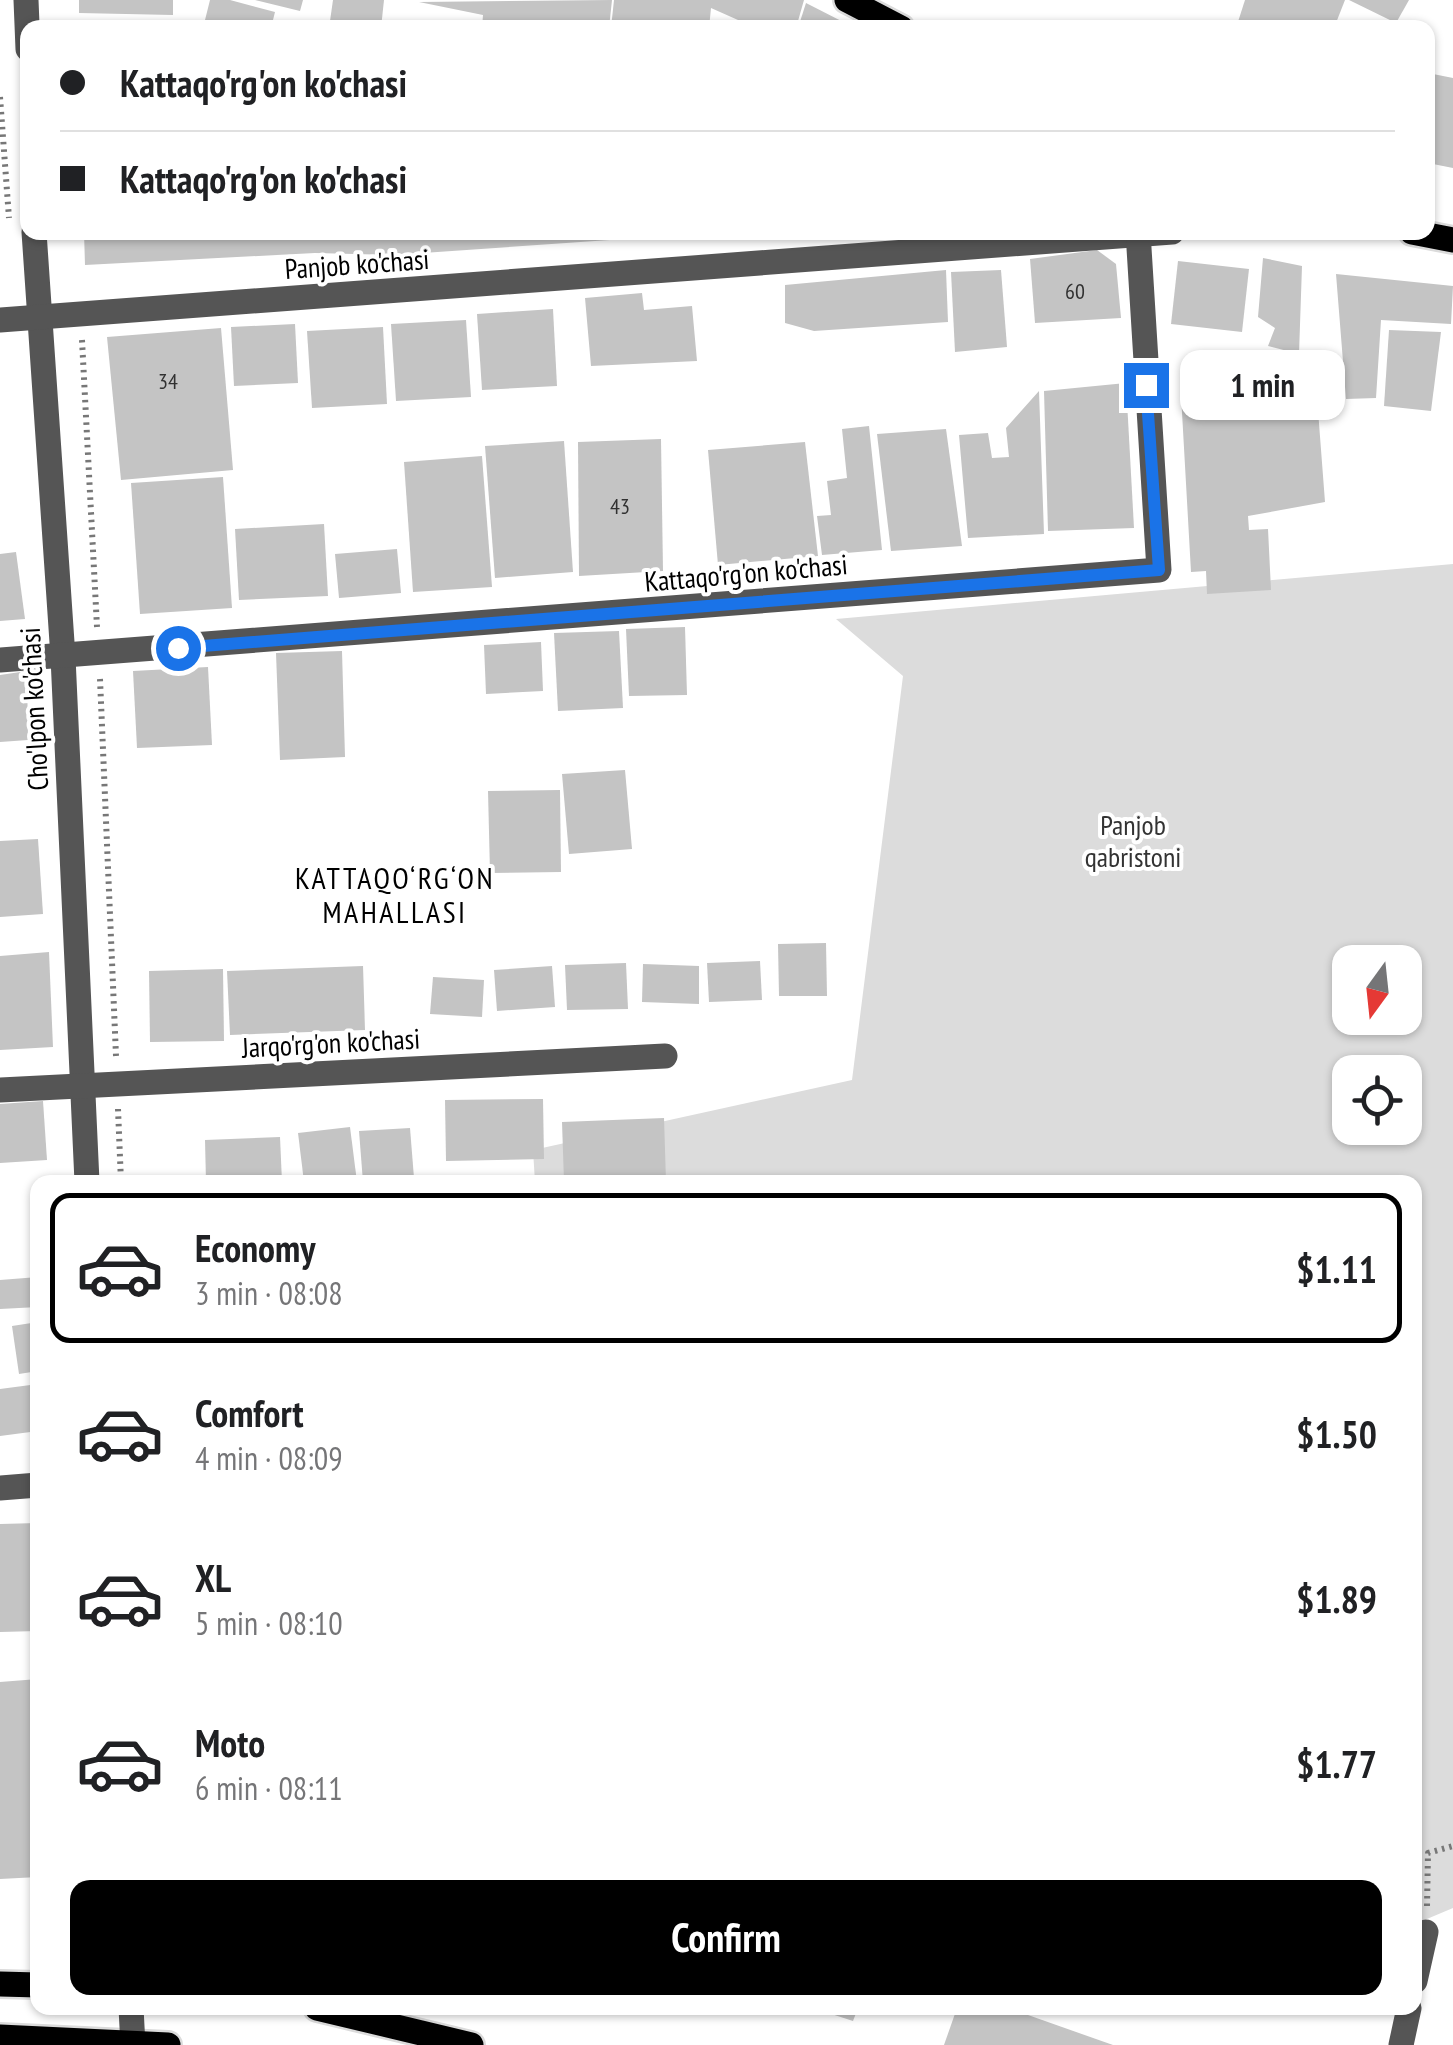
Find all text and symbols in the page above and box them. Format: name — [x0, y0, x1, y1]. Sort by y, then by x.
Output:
text: Kattaqo'rg'on ko'chasi — [120, 58, 407, 107]
text: Kattaqo'rg'on ko'chasi — [120, 154, 407, 203]
street label: Panjob ko'chasi — [283, 240, 430, 287]
house number: 60 — [1065, 277, 1085, 305]
callout: 1 min — [1181, 350, 1346, 420]
route end — [1124, 363, 1169, 408]
text: 1 min — [1230, 364, 1295, 406]
house number: 34 — [158, 367, 178, 395]
house number: 43 — [610, 492, 630, 520]
street label: Kattaqo'rg'on ko'chasi — [643, 545, 849, 600]
route start — [156, 626, 201, 671]
street label: Cho'lpon ko'chasi — [11, 627, 56, 792]
park label: Panjob qabristoni — [1085, 806, 1181, 875]
district label: KATTAQO‘RG‘ON MAHALLASI — [295, 858, 495, 931]
north arrow — [1332, 945, 1422, 1035]
map controls — [1332, 945, 1422, 1145]
street label: Jarqo'rg'on ko'chasi — [240, 1019, 421, 1066]
button: locate — [1332, 1055, 1422, 1145]
icon: car — [75, 1223, 165, 1313]
text: Economy — [195, 1223, 315, 1272]
text: $1.11 — [1296, 1244, 1377, 1293]
text: 3 min · 08:08 — [195, 1272, 343, 1314]
icon: car — [75, 1388, 165, 1478]
text: Comfort — [195, 1388, 304, 1437]
text: $1.50 — [1296, 1409, 1377, 1458]
text: 4 min · 08:09 — [195, 1437, 343, 1479]
icon: car — [75, 1553, 165, 1643]
text: XL — [195, 1553, 231, 1602]
text: $1.89 — [1296, 1574, 1377, 1623]
text: 5 min · 08:10 — [195, 1602, 343, 1644]
icon: car — [75, 1718, 165, 1808]
text: Moto — [195, 1718, 265, 1767]
text: $1.77 — [1296, 1739, 1377, 1788]
text: 6 min · 08:11 — [195, 1767, 343, 1809]
button: Confirm — [70, 1880, 1382, 1995]

